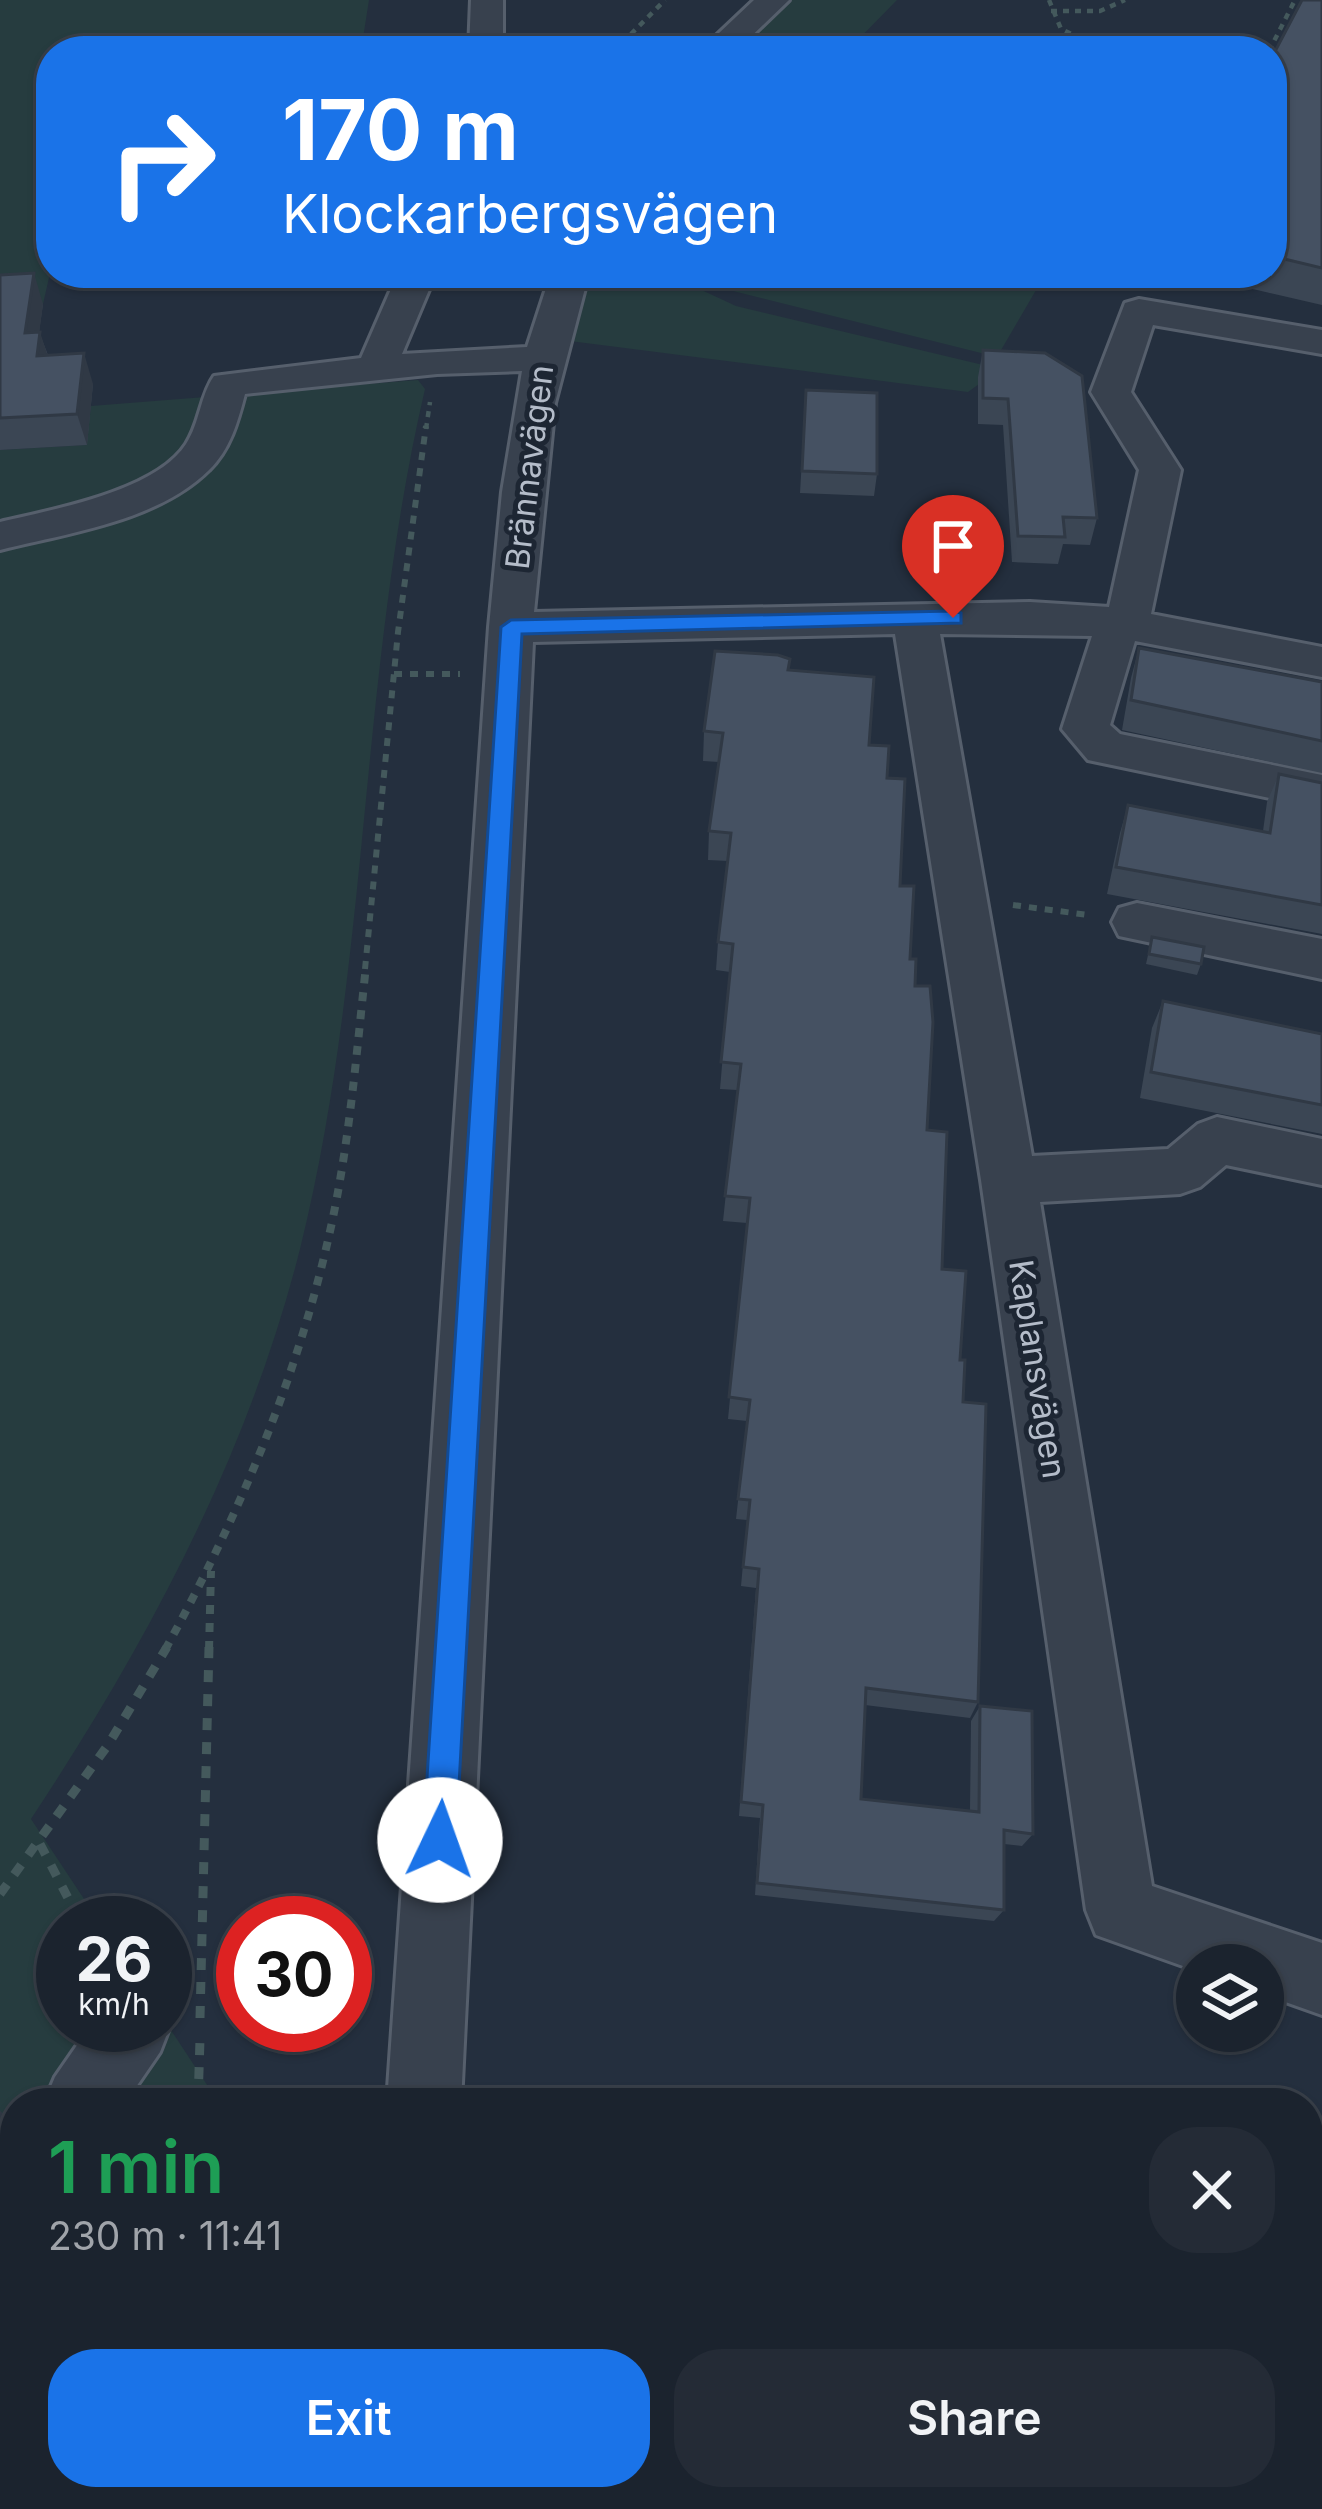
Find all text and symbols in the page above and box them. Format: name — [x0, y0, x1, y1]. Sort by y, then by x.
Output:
text: 170 m — [282, 79, 519, 180]
icon: right — [84, 84, 240, 240]
text: Klockarbergsvägen — [282, 181, 778, 246]
street label: Brännavägen — [497, 363, 561, 571]
pin — [902, 495, 1004, 618]
icon: arrive — [920, 513, 986, 579]
street label: Kaplansvägen — [1001, 1257, 1075, 1481]
position arrow — [377, 1777, 503, 1903]
speed limit sign: 30 — [216, 1896, 372, 2052]
text: 26 — [76, 1923, 152, 1995]
map controls — [1176, 1944, 1284, 2052]
button: layers — [1176, 1944, 1284, 2052]
text: km/h — [78, 1986, 150, 2022]
text: 1 min — [48, 2123, 224, 2210]
button: close — [1149, 2127, 1275, 2253]
text: 230 m · 11:41 — [48, 2212, 282, 2259]
button: Exit — [48, 2349, 650, 2487]
button: Share — [674, 2349, 1275, 2487]

